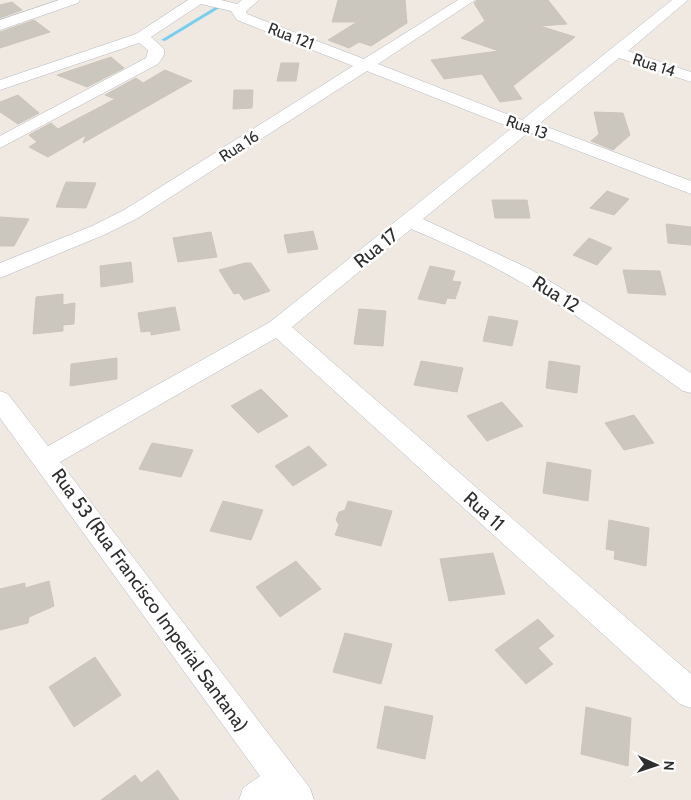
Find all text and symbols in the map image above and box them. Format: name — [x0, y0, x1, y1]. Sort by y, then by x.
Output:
street label: Rua 121 — [265, 19, 317, 53]
street label: Rua 14 — [630, 49, 678, 81]
street label: Rua 13 — [504, 111, 550, 143]
street label: Rua 16 — [216, 126, 262, 166]
street label: Rua 17 — [349, 223, 403, 273]
street label: Rua 12 — [528, 271, 584, 317]
street label: Rua 53 (Rua Francisco Imperial Santana) — [47, 464, 253, 736]
street label: Rua 11 — [459, 487, 509, 535]
north arrow — [631, 740, 681, 790]
text: N — [660, 760, 678, 771]

